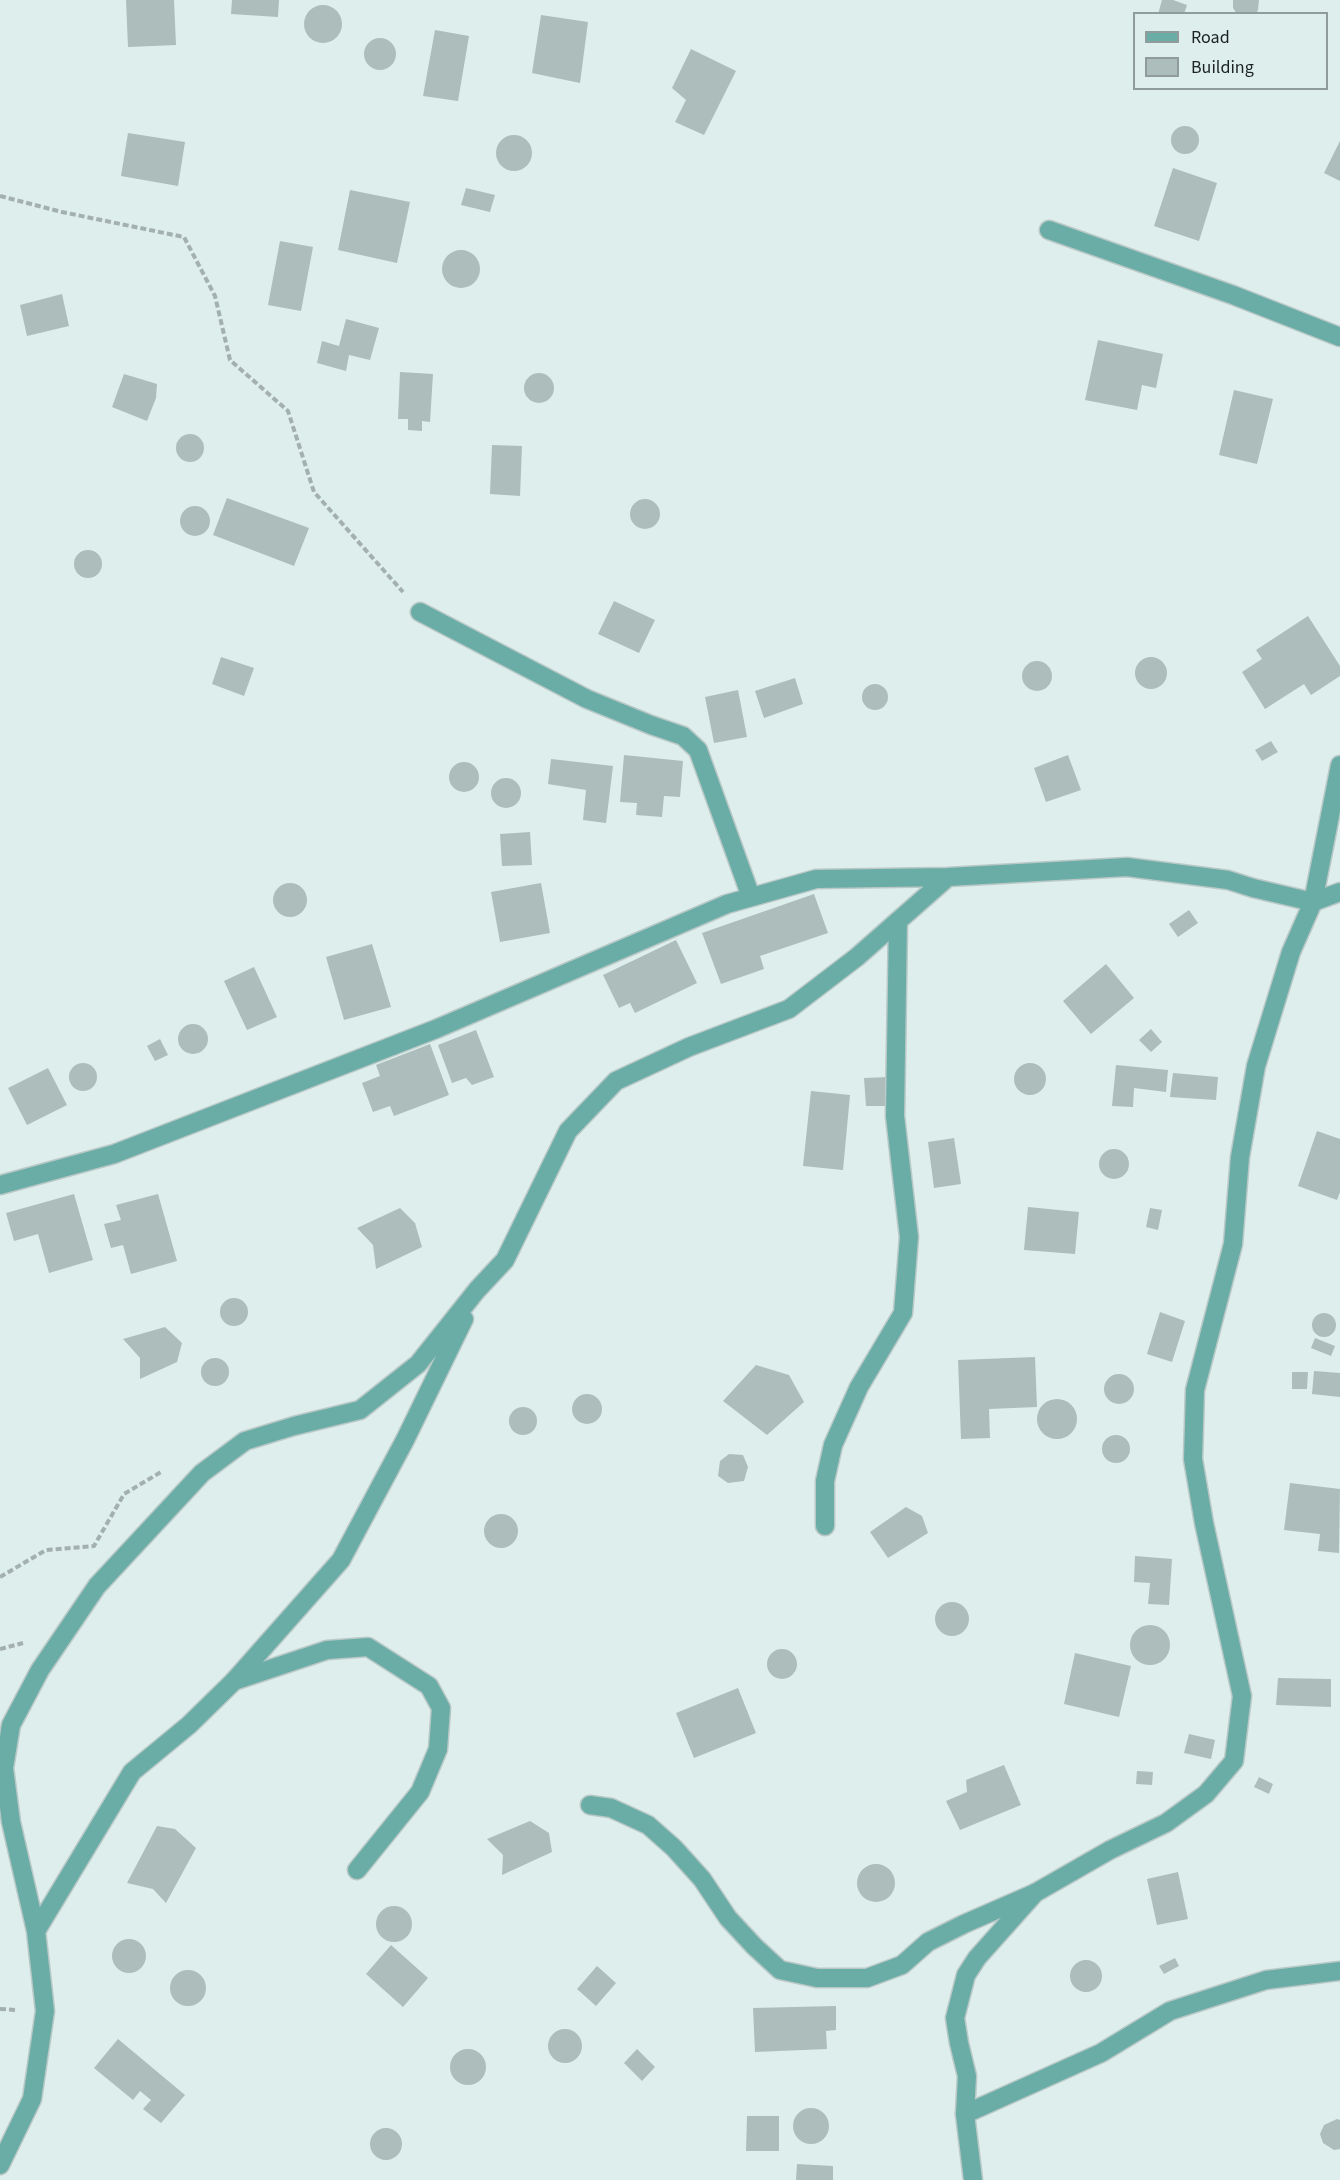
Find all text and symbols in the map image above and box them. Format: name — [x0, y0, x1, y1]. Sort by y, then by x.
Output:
legend — [1133, 12, 1328, 90]
text: Road — [1191, 25, 1230, 50]
text: Building — [1191, 55, 1254, 80]

